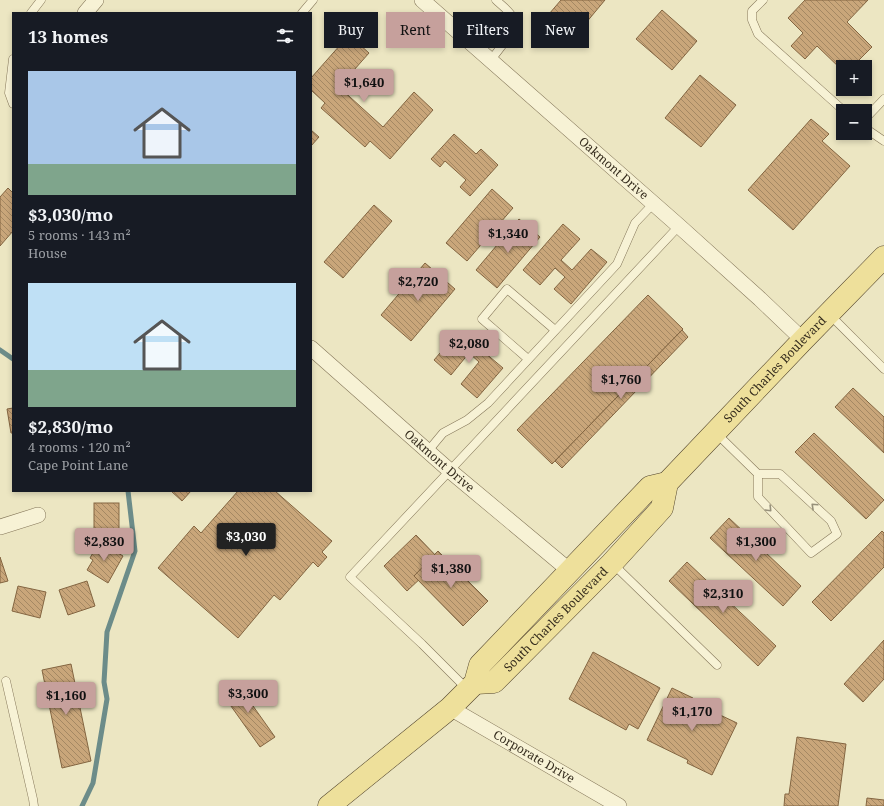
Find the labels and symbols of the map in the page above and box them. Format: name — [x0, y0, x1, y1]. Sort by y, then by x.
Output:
pin: $1,640 — [331, 69, 397, 103]
street label: Oakmont Drive — [575, 133, 652, 203]
pin: $1,340 — [475, 220, 541, 254]
pin: $2,720 — [385, 268, 451, 302]
street label: South Charles Boulevard — [720, 312, 830, 426]
pin: $2,080 — [436, 330, 502, 364]
pin: $1,760 — [588, 366, 654, 400]
street label: Oakmont Drive — [401, 425, 478, 496]
one-way arrow — [764, 504, 771, 512]
one-way arrow — [812, 504, 819, 511]
pin: $3,030 — [213, 523, 279, 557]
pin: $2,830 — [71, 528, 137, 562]
pin: $1,300 — [723, 528, 789, 562]
pin: $1,380 — [418, 555, 484, 589]
street label: South Charles Boulevard — [500, 563, 612, 675]
pin: $2,310 — [690, 580, 756, 614]
pin: $3,300 — [215, 680, 281, 714]
pin: $1,160 — [33, 682, 99, 716]
pin: $1,170 — [659, 698, 725, 732]
street label: Corporate Drive — [490, 726, 578, 787]

